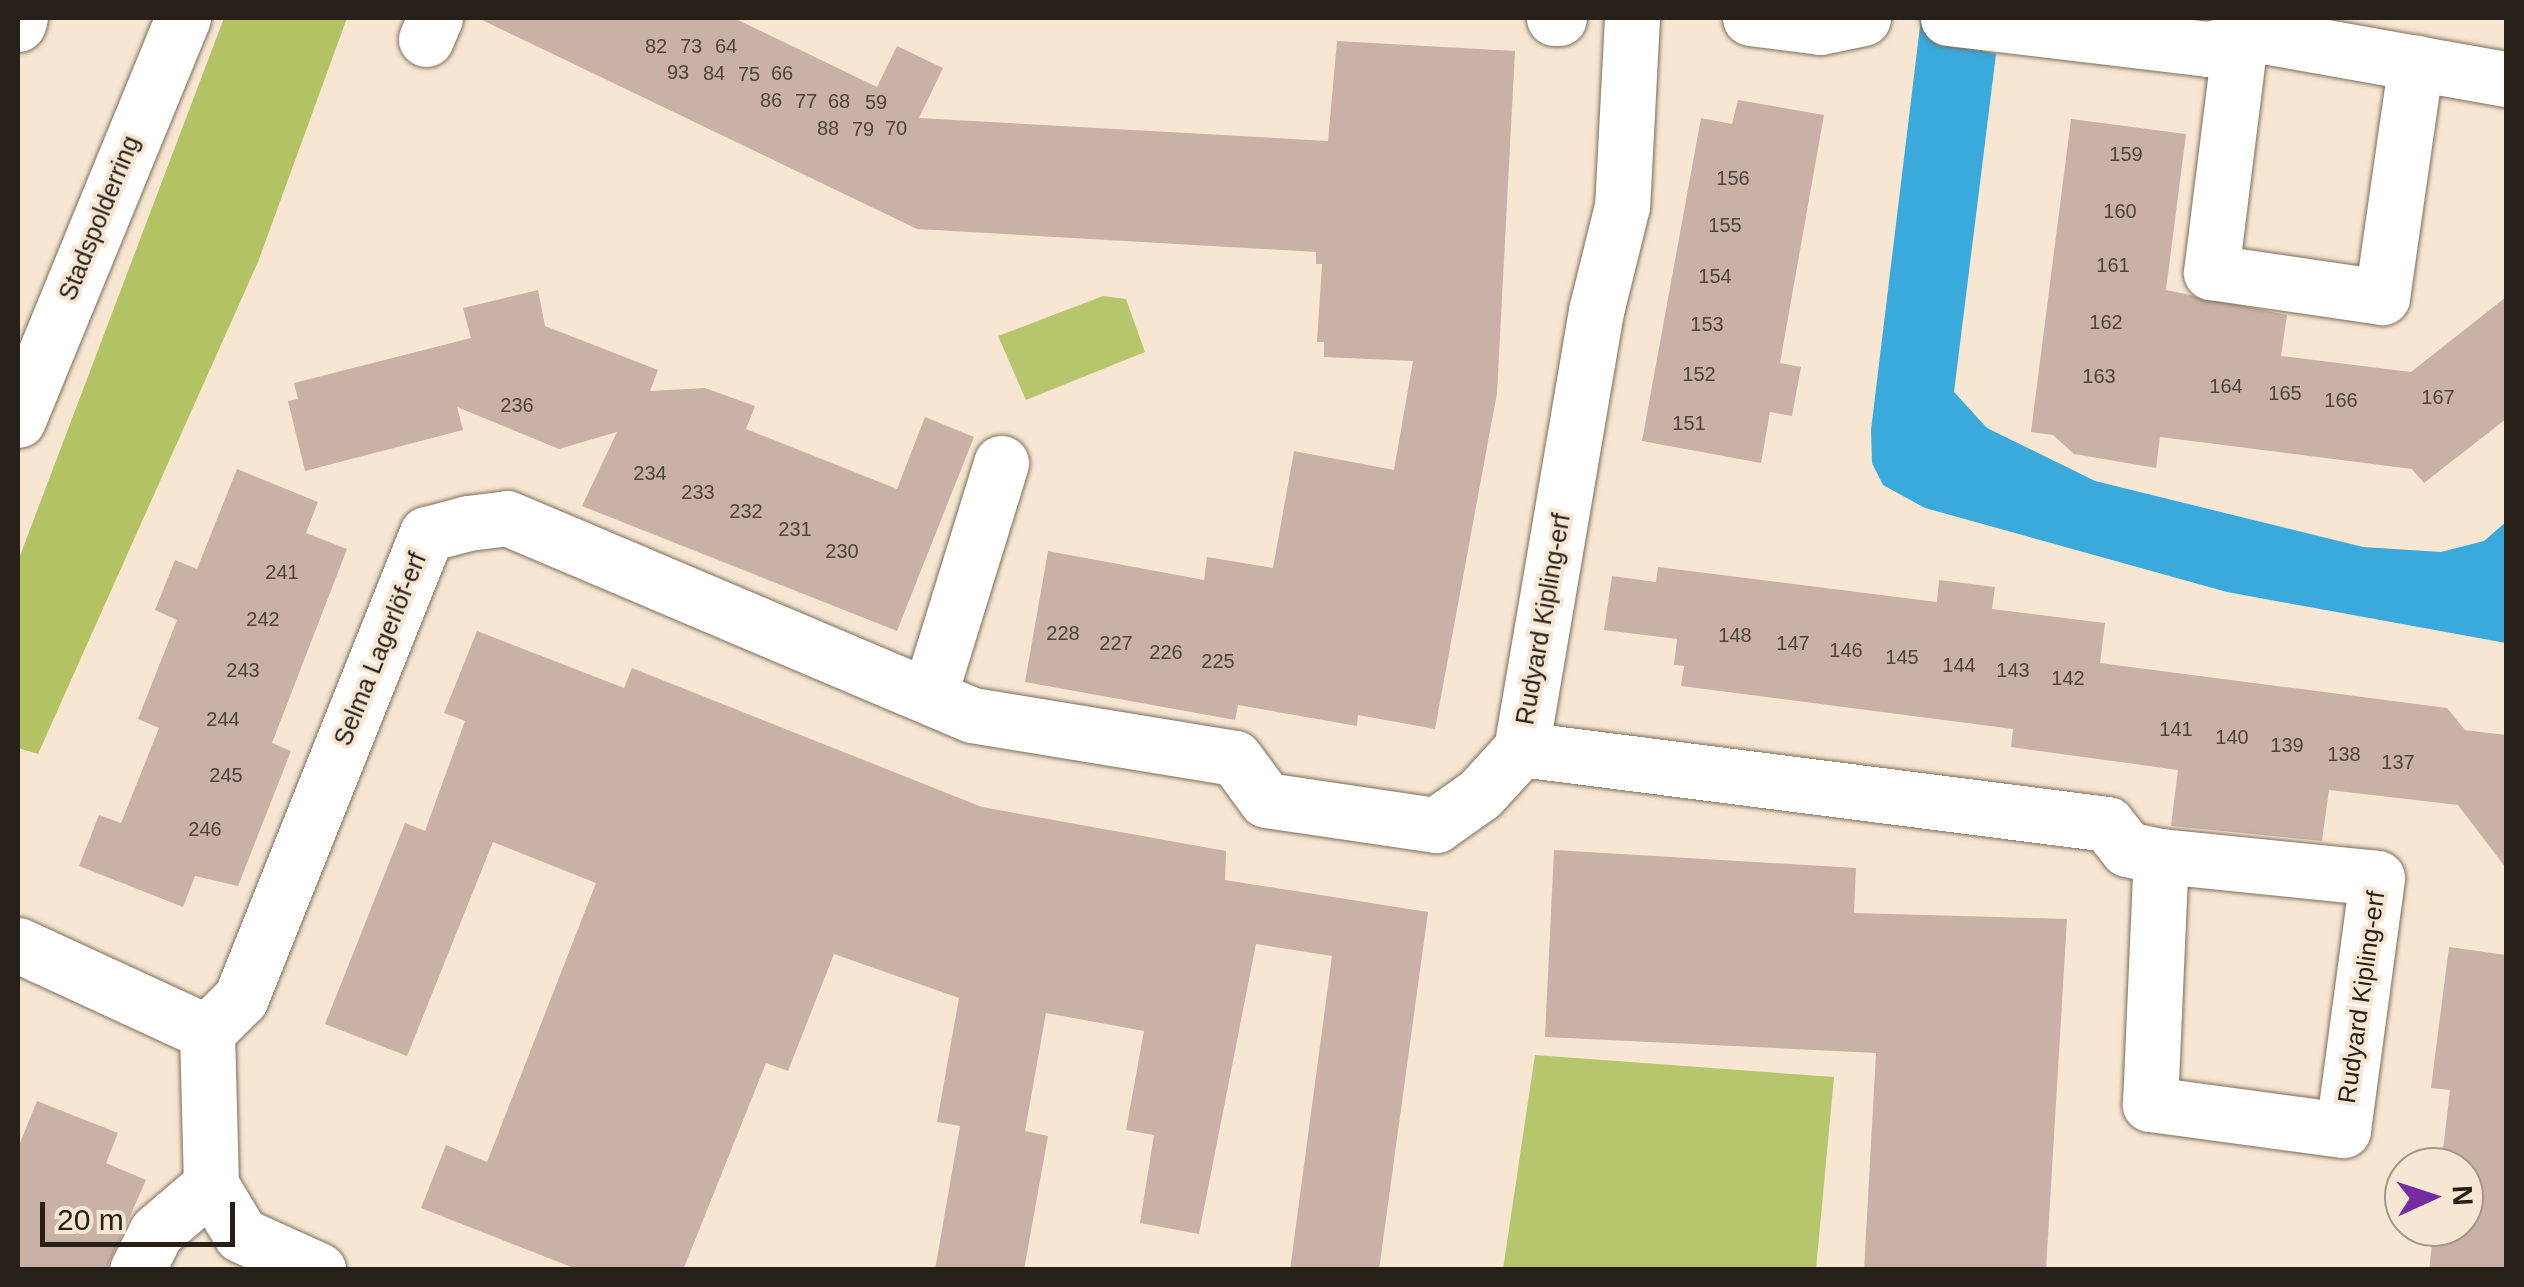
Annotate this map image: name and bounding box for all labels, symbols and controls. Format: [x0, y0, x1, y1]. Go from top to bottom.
house number: 82 [645, 34, 667, 58]
house number: 73 [680, 34, 702, 58]
house number: 64 [715, 34, 737, 58]
house number: 93 [667, 60, 689, 84]
house number: 84 [703, 61, 725, 85]
house number: 66 [771, 61, 793, 85]
house number: 75 [738, 62, 760, 86]
house number: 86 [760, 88, 782, 112]
house number: 77 [795, 89, 817, 113]
house number: 68 [828, 89, 850, 113]
house number: 59 [865, 90, 887, 114]
house number: 88 [817, 116, 839, 140]
house number: 70 [885, 116, 907, 140]
house number: 79 [852, 117, 874, 141]
street label: Stadspolderring [52, 131, 146, 305]
house number: 159 [2109, 142, 2143, 166]
house number: 156 [1716, 166, 1750, 190]
house number: 160 [2103, 199, 2137, 223]
house number: 155 [1708, 213, 1742, 237]
house number: 161 [2096, 253, 2130, 277]
house number: 154 [1698, 264, 1732, 288]
house number: 162 [2089, 310, 2123, 334]
house number: 153 [1690, 312, 1724, 336]
house number: 152 [1682, 362, 1716, 386]
house number: 163 [2082, 364, 2116, 388]
house number: 164 [2209, 374, 2243, 398]
house number: 165 [2268, 381, 2302, 405]
house number: 167 [2421, 385, 2455, 409]
house number: 166 [2324, 388, 2358, 412]
house number: 236 [500, 393, 534, 417]
house number: 151 [1672, 411, 1706, 435]
house number: 234 [633, 461, 667, 485]
house number: 233 [681, 480, 715, 504]
house number: 232 [729, 499, 763, 523]
street label: Rudyard Kipling-erf [1510, 511, 1576, 727]
house number: 231 [778, 517, 812, 541]
house number: 230 [825, 539, 859, 563]
street label: Selma Lagerlöf-erf [328, 548, 432, 750]
house number: 241 [265, 560, 299, 584]
house number: 242 [246, 607, 280, 631]
house number: 228 [1046, 621, 1080, 645]
house number: 148 [1718, 623, 1752, 647]
house number: 227 [1099, 631, 1133, 655]
house number: 147 [1776, 631, 1810, 655]
house number: 146 [1829, 638, 1863, 662]
house number: 226 [1149, 640, 1183, 664]
house number: 145 [1885, 645, 1919, 669]
house number: 225 [1201, 649, 1235, 673]
house number: 144 [1942, 653, 1976, 677]
house number: 243 [226, 658, 260, 682]
house number: 143 [1996, 658, 2030, 682]
house number: 142 [2051, 666, 2085, 690]
house number: 244 [206, 707, 240, 731]
house number: 141 [2159, 717, 2193, 741]
house number: 140 [2215, 725, 2249, 749]
house number: 139 [2270, 733, 2304, 757]
house number: 138 [2327, 742, 2361, 766]
house number: 137 [2381, 750, 2415, 774]
house number: 245 [209, 763, 243, 787]
house number: 246 [188, 817, 222, 841]
street label: Rudyard Kipling-erf [2331, 889, 2391, 1105]
north arrow [2384, 1147, 2484, 1247]
scale bar [45, 1182, 240, 1244]
text: N [2446, 1185, 2478, 1206]
text: 20 m [57, 1203, 124, 1236]

